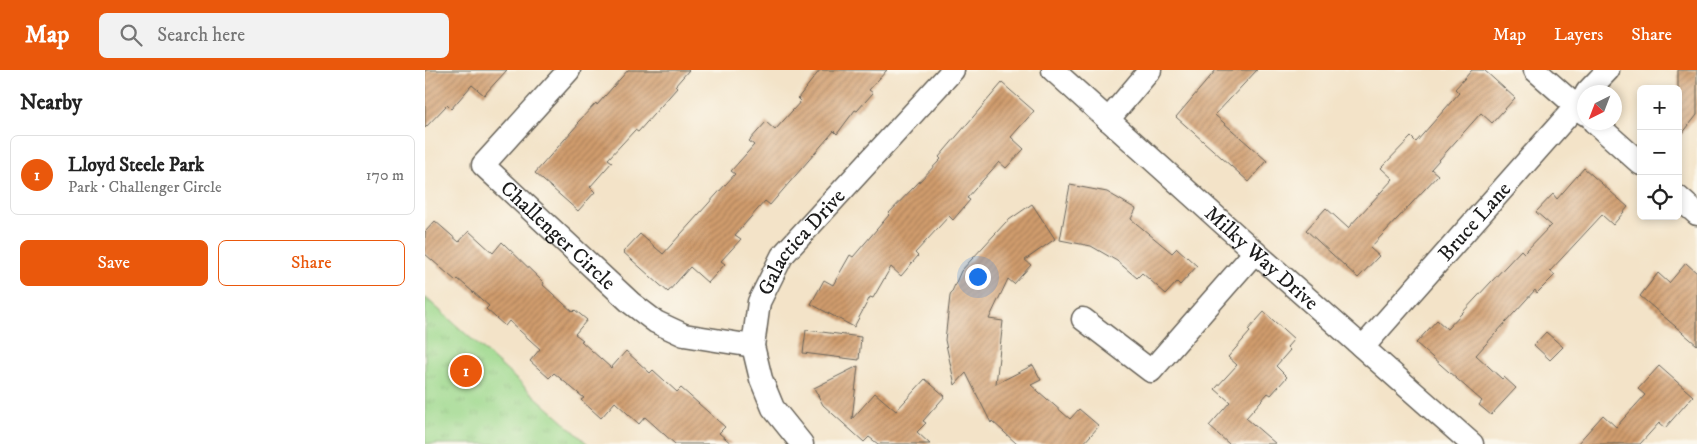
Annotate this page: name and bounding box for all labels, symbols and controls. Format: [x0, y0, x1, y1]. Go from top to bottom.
search box [99, 13, 449, 58]
text: Map [25, 20, 69, 50]
icon: search [117, 21, 145, 49]
text: Search here [157, 24, 245, 47]
text: Map [1493, 24, 1526, 46]
text: Layers [1554, 24, 1603, 46]
text: Share [1631, 24, 1672, 46]
north arrow [1577, 85, 1622, 130]
map controls [1637, 85, 1682, 220]
button: + [1637, 85, 1682, 130]
text: Nearby [20, 90, 82, 116]
button: − [1637, 130, 1682, 175]
text: Lloyd Steele Park [68, 154, 204, 177]
text: 1 [34, 165, 40, 185]
text: 170 m [366, 165, 404, 185]
button: locate [1637, 175, 1682, 220]
street label: Challenger Circle [494, 176, 621, 296]
text: Park · Challenger Circle [68, 177, 222, 197]
street label: Bruce Lane [1433, 177, 1517, 267]
street label: Galactica Drive [752, 183, 852, 300]
street label: Milky Way Drive [1199, 201, 1324, 316]
button: Save [20, 240, 208, 286]
button: Share [218, 240, 405, 286]
your location [965, 264, 991, 290]
pin: 1 [450, 352, 482, 390]

